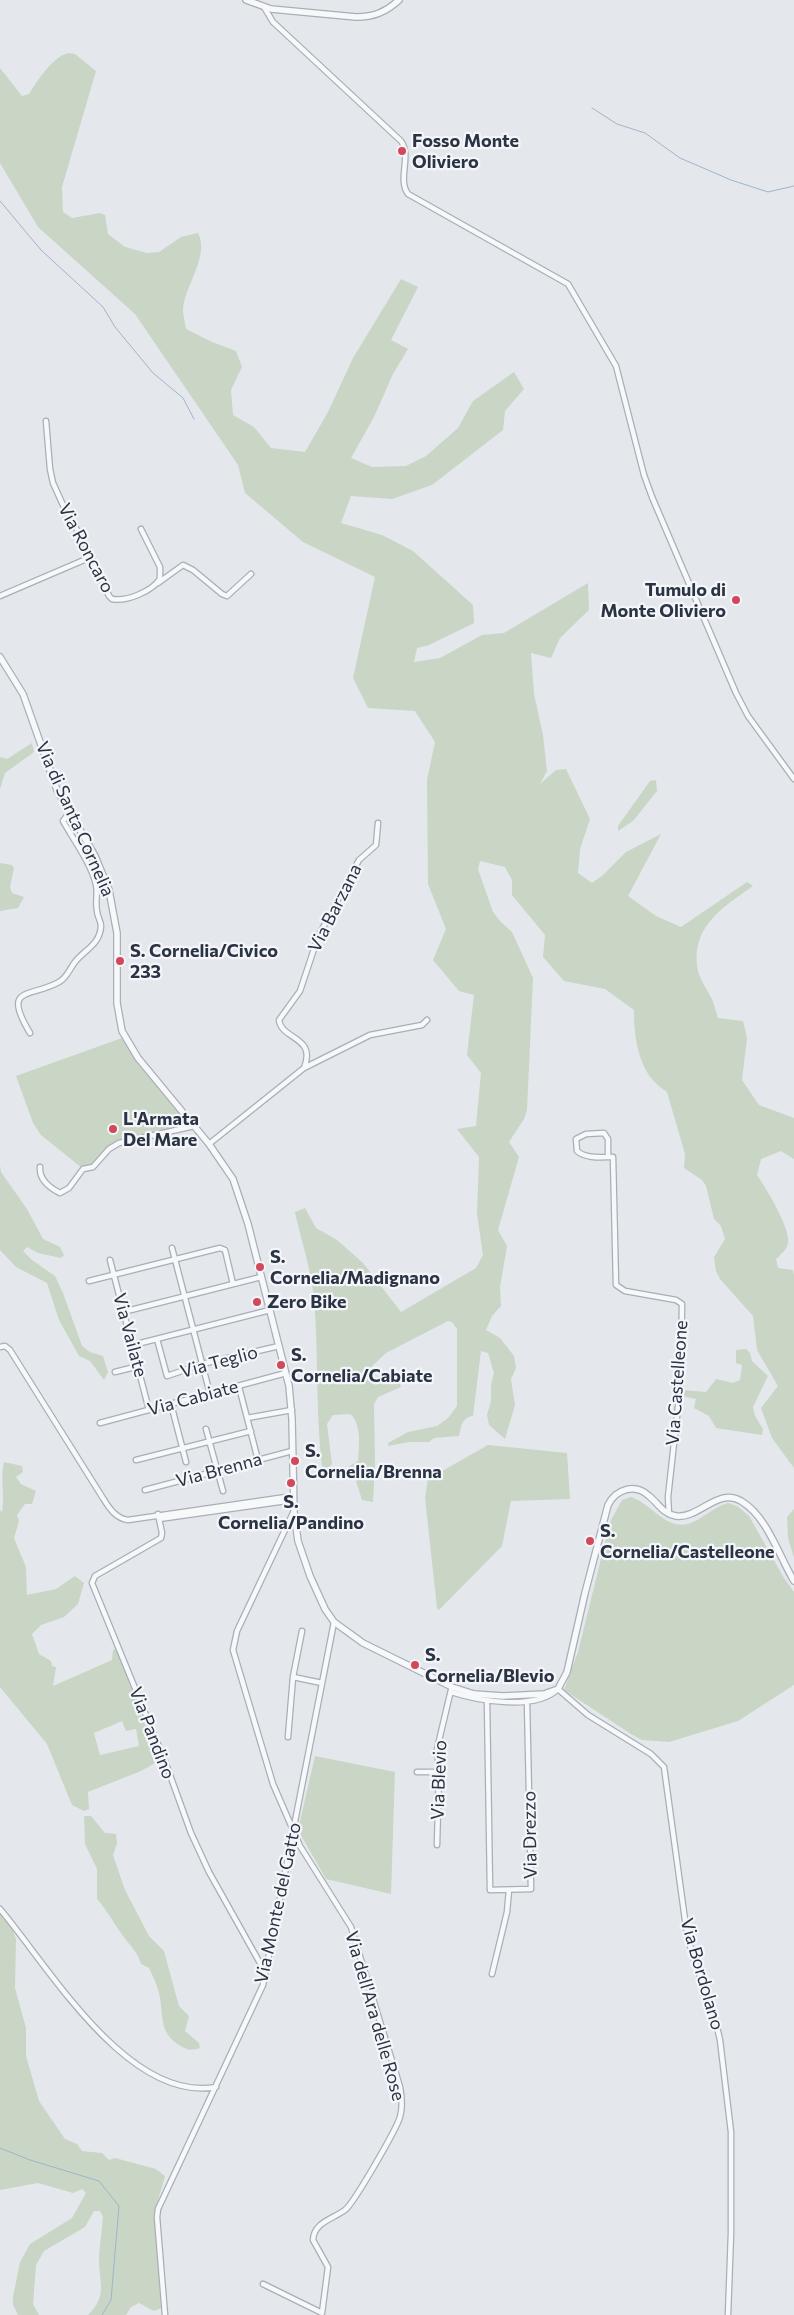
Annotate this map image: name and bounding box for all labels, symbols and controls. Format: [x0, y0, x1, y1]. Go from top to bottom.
place label: Fosso Monte Oliviero [412, 130, 519, 172]
marker: Fosso Monte Oliviero [396, 145, 408, 157]
street label: Via Roncaro [53, 500, 119, 596]
place label: Tumulo di Monte Oliviero [600, 579, 726, 622]
marker: Tumulo di Monte Oliviero [730, 594, 742, 606]
street label: Via di Santa Cornelia [31, 738, 119, 900]
street label: Via Barzana [304, 860, 366, 956]
place label: S. Cornelia/Civico 233 [130, 940, 278, 982]
marker: S. Cornelia/Civico 233 [114, 955, 126, 967]
place label: L'Armata Del Mare [123, 1108, 199, 1150]
marker: L'Armata Del Mare [107, 1123, 119, 1135]
place label: S. Cornelia/Madignano [270, 1246, 440, 1288]
marker: S. Cornelia/Madignano [254, 1261, 266, 1273]
street label: Via Vailate [108, 1291, 152, 1379]
place label: Zero Bike [267, 1291, 346, 1313]
marker: Zero Bike [251, 1296, 263, 1308]
street label: Via Castelleone [662, 1320, 692, 1446]
street label: Via Teglio [178, 1341, 260, 1383]
place label: S. Cornelia/Cabiate [291, 1344, 432, 1386]
marker: S. Cornelia/Cabiate [275, 1359, 287, 1371]
street label: Via Cabiate [145, 1376, 241, 1420]
place label: S. Cornelia/Brenna [305, 1440, 442, 1482]
street label: Via Brenna [174, 1448, 264, 1492]
marker: S. Cornelia/Brenna [289, 1455, 301, 1467]
marker: S. Cornelia/Pandino [285, 1477, 297, 1489]
place label: S. Cornelia/Pandino [218, 1491, 364, 1534]
place label: S. Cornelia/Castelleone [600, 1520, 775, 1562]
marker: S. Cornelia/Castelleone [584, 1535, 596, 1547]
place label: S. Cornelia/Blevio [425, 1644, 554, 1686]
marker: S. Cornelia/Blevio [409, 1659, 421, 1671]
street label: Via Pandino [125, 1684, 179, 1782]
street label: Via Blevio [427, 1740, 451, 1820]
street label: Via Drezzo [518, 1791, 542, 1879]
street label: Via Monte del Gatto [250, 1820, 306, 1986]
street label: Via Bordolano [676, 1916, 728, 2032]
street label: Via dell'Ara delle Rose [340, 1929, 410, 2103]

